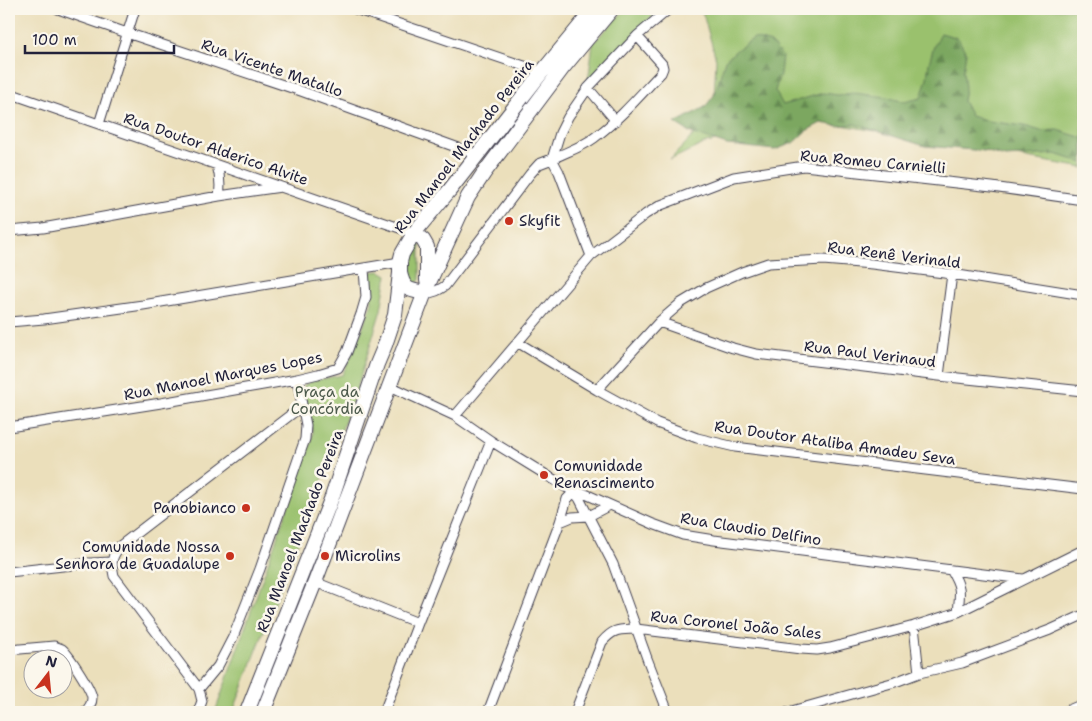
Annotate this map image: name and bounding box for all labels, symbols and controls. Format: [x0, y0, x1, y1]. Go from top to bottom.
scale bar [25, 22, 174, 54]
text: 100 m [32, 30, 77, 50]
street label: Rua Vicente Matallo [199, 34, 345, 102]
street label: Rua Manoel Machado Pereira [390, 54, 539, 237]
street label: Rua Doutor Alderico Alvite [121, 108, 311, 190]
street label: Rua Romeu Carnielli [799, 146, 947, 178]
place label: Skyfit [519, 211, 561, 231]
marker: Skyfit [503, 215, 515, 227]
street label: Rua Renê Verinald [826, 237, 962, 273]
street label: Rua Paul Verinaud [803, 336, 938, 372]
street label: Rua Manoel Marques Lopes [122, 347, 324, 405]
park label: Praça da Concórdia [291, 382, 364, 419]
street label: Rua Doutor Ataliba Amadeu Seva [713, 416, 958, 470]
street label: Rua Manoel Machado Pereira [252, 426, 348, 635]
place label: Comunidade Renascimento [554, 456, 655, 493]
marker: Comunidade Renascimento [538, 469, 550, 481]
place label: Panobianco [153, 498, 236, 518]
marker: Panobianco [240, 502, 252, 514]
street label: Rua Claudio Delfino [679, 508, 823, 550]
place label: Comunidade Nossa Senhora de Guadalupe [55, 537, 221, 574]
place label: Microlins [335, 546, 401, 566]
marker: Comunidade Nossa Senhora de Guadalupe [224, 550, 236, 562]
marker: Microlins [319, 550, 331, 562]
street label: Rua Coronel João Sales [649, 606, 823, 644]
north arrow [22, 648, 72, 698]
text: N [44, 651, 59, 672]

